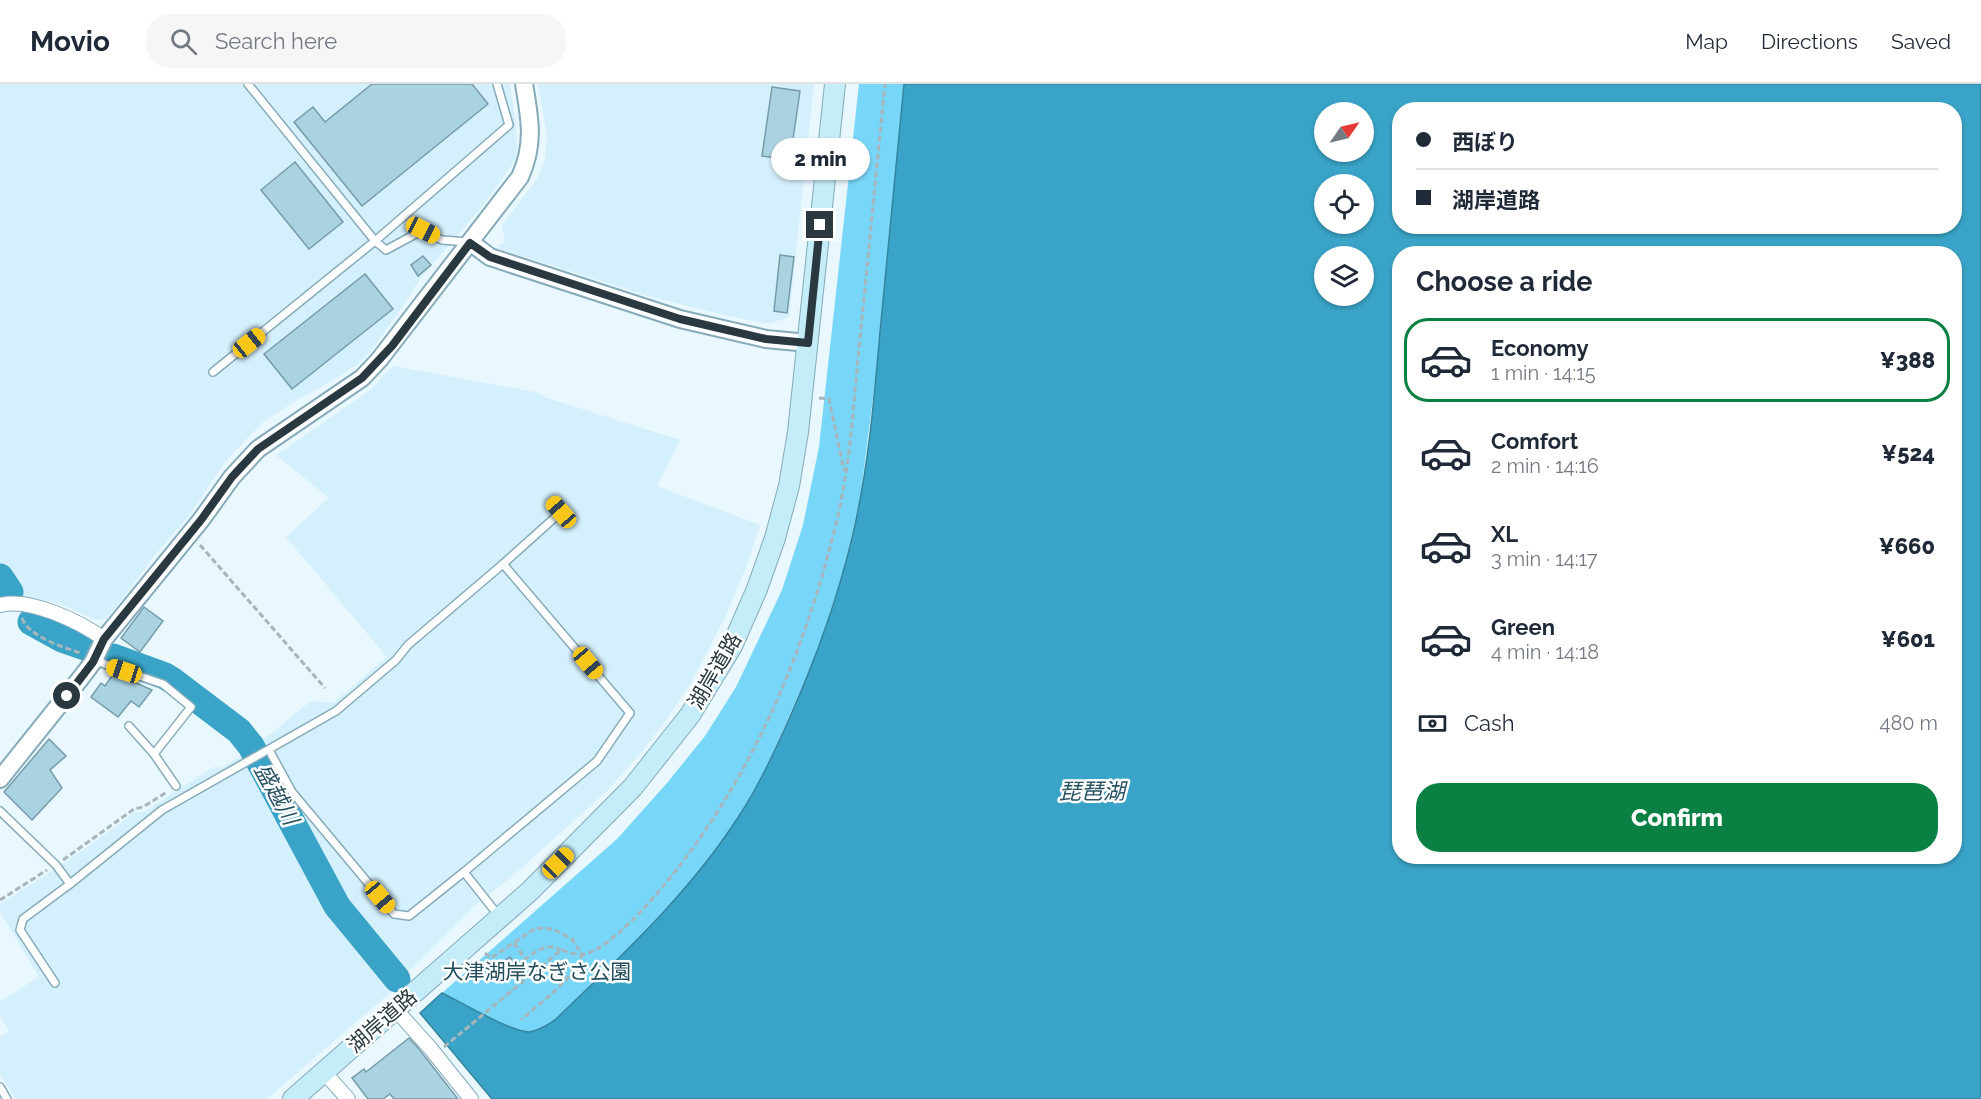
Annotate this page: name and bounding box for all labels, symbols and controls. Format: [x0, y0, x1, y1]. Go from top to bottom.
search box [146, 14, 566, 68]
text: Movio [30, 25, 110, 58]
icon: search [167, 25, 200, 58]
text: Search here [215, 28, 337, 54]
text: Map [1685, 29, 1728, 54]
text: Directions [1761, 29, 1858, 54]
text: Saved [1891, 29, 1951, 54]
north arrow [1314, 102, 1374, 162]
map controls [1314, 102, 1374, 306]
text: 西ぼり [1452, 129, 1518, 155]
callout: 2 min [770, 138, 870, 180]
text: 2 min [794, 147, 847, 171]
button: locate [1314, 174, 1374, 234]
text: 湖岸道路 [1452, 187, 1540, 213]
route end [806, 211, 833, 238]
car [403, 214, 443, 246]
button: layers [1314, 246, 1374, 306]
text: Choose a ride [1416, 266, 1592, 297]
car [229, 325, 269, 361]
icon: car [1419, 333, 1473, 387]
text: Economy [1491, 335, 1589, 361]
text: ¥388 [1880, 347, 1935, 373]
text: 1 min · 14:15 [1491, 361, 1596, 385]
icon: car [1419, 426, 1473, 480]
text: Comfort [1491, 428, 1578, 454]
text: ¥524 [1881, 440, 1935, 466]
text: 2 min · 14:16 [1491, 454, 1599, 478]
car [542, 493, 580, 531]
icon: car [1419, 519, 1473, 573]
text: XL [1491, 521, 1518, 547]
text: ¥660 [1879, 533, 1935, 559]
text: 3 min · 14:17 [1491, 547, 1598, 571]
icon: car [1419, 612, 1473, 666]
text: Green [1491, 614, 1555, 640]
text: ¥601 [1881, 626, 1935, 652]
street label: 湖岸道路 [683, 628, 746, 713]
text: 4 min · 14:18 [1491, 640, 1599, 664]
car [570, 643, 606, 683]
car [104, 657, 144, 685]
route start [53, 682, 80, 709]
icon: cash [1416, 707, 1449, 740]
text: Cash [1464, 710, 1515, 736]
text: 480 m [1880, 711, 1938, 735]
water label: 盛越川 [250, 759, 305, 831]
water label: 琵琶湖 [1059, 778, 1128, 804]
button: Confirm [1416, 783, 1938, 852]
car [539, 844, 577, 882]
car [362, 877, 398, 917]
park label: 大津湖岸なぎさ公園 [443, 959, 632, 984]
street label: 湖岸道路 [342, 984, 422, 1058]

